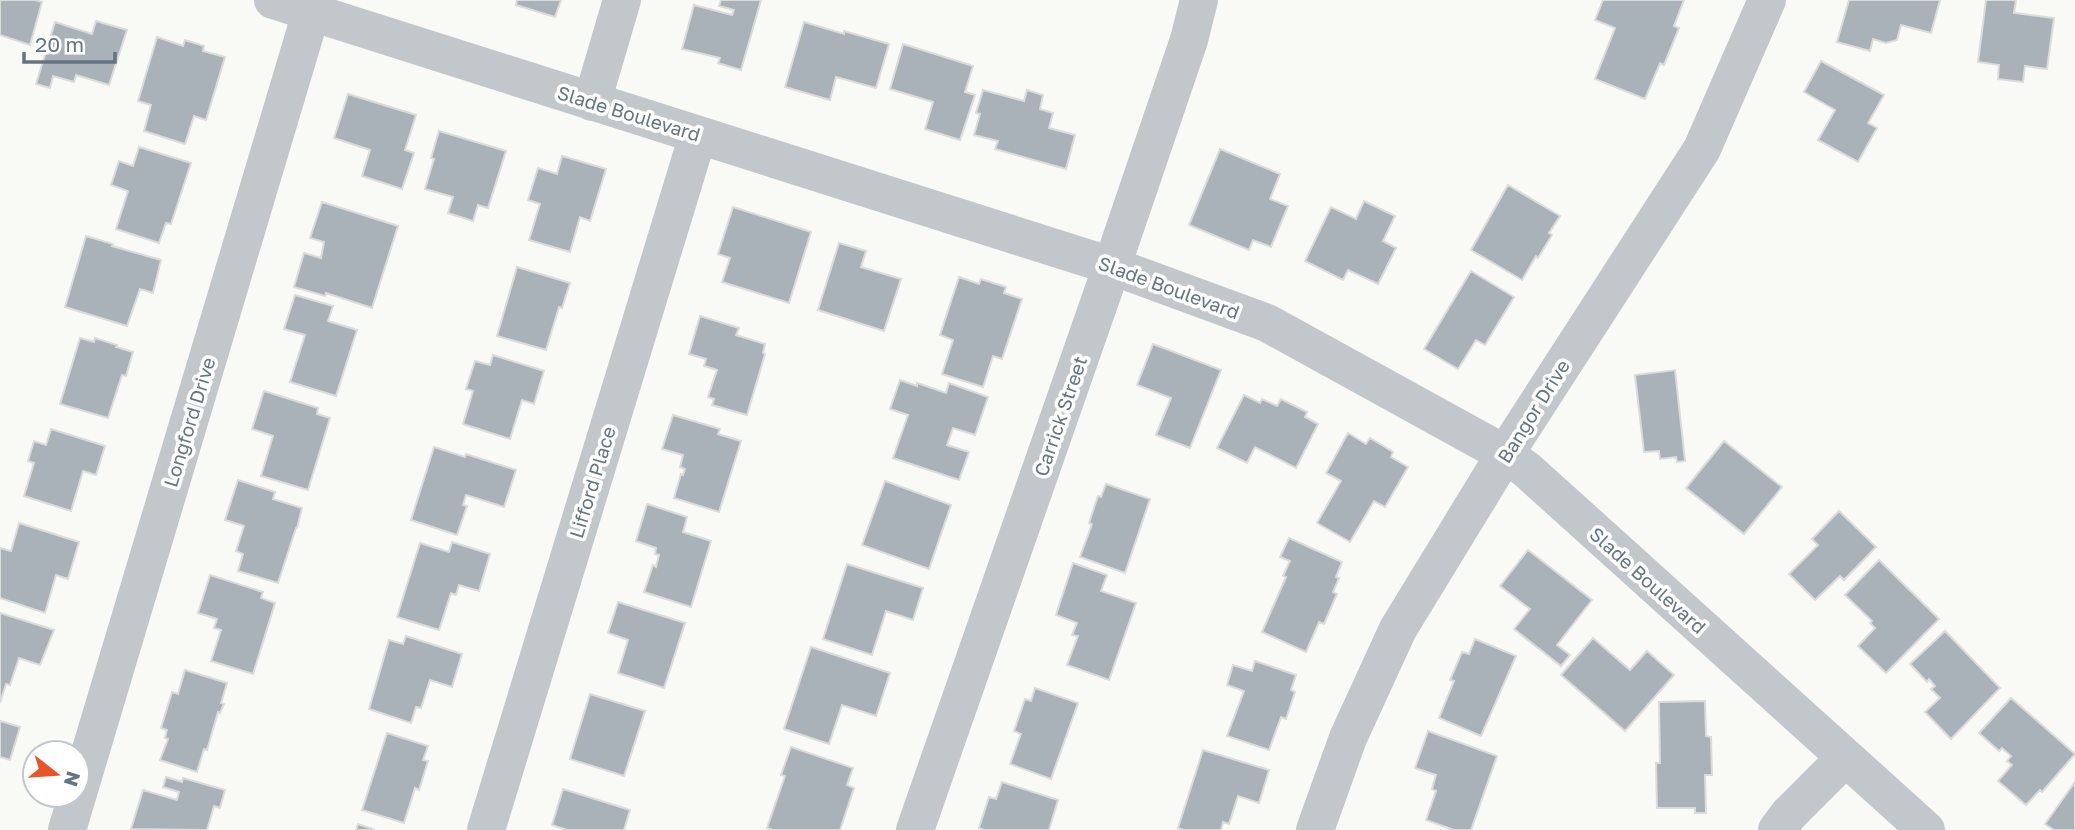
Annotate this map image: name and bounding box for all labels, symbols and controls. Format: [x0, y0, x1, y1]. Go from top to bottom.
scale bar [24, 21, 116, 65]
text: 20 m [35, 31, 84, 57]
street label: Slade Boulevard [555, 80, 703, 146]
street label: Slade Boulevard [1095, 251, 1243, 323]
street label: Carrick Street [1029, 353, 1091, 479]
street label: Longford Drive [158, 354, 220, 490]
street label: Bangor Drive [1492, 355, 1574, 467]
street label: Lifford Place [564, 423, 620, 541]
street label: Slade Boulevard [1585, 522, 1711, 638]
north arrow [21, 739, 91, 809]
text: N [60, 769, 86, 789]

